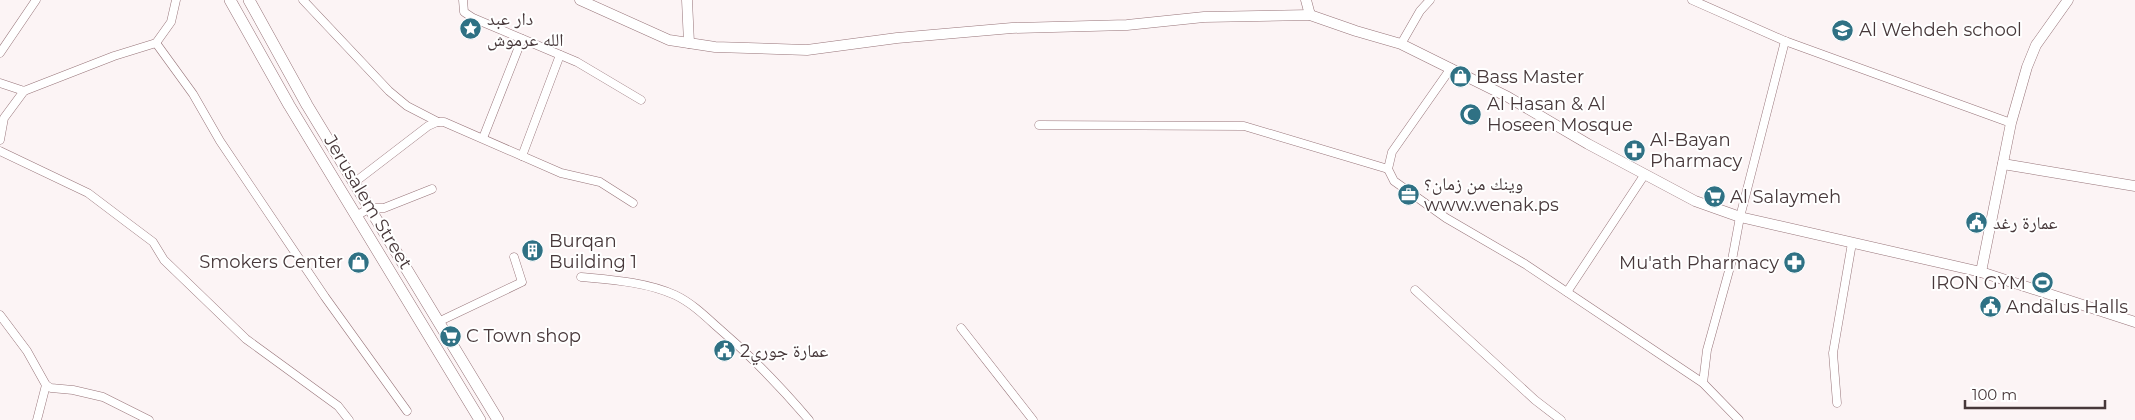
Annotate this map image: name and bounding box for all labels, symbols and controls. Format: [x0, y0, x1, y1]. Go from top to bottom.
place label: دار عبد الله عرموش [487, 8, 564, 51]
place icon: دار عبد الله عرموش [459, 17, 483, 41]
school or university icon: Al Wehdeh school [1831, 18, 1855, 42]
place label: Al Wehdeh school [1859, 19, 2022, 41]
shop icon: Bass Master [1448, 65, 1472, 89]
place label: Bass Master [1476, 66, 1584, 88]
place label: Al Hasan & Al Hoseen Mosque [1487, 93, 1633, 136]
mosque icon: Al Hasan & Al Hoseen Mosque [1459, 102, 1483, 126]
place label: Al-Bayan Pharmacy [1650, 129, 1743, 172]
street label: Jerusalem Street [319, 130, 417, 273]
pharmacy icon: Al-Bayan Pharmacy [1622, 138, 1646, 162]
place label: وينك من زمان؟ www.wenak.ps [1424, 173, 1559, 216]
office icon: وينك من زمان؟ www.wenak.ps [1396, 182, 1420, 206]
supermarket icon: Al Salaymeh [1702, 185, 1726, 209]
place label: Al Salaymeh [1730, 186, 1841, 208]
public building icon: عمارة رغد [1965, 211, 1989, 235]
place label: عمارة رغد [1993, 212, 2058, 234]
place label: Burqan Building 1 [549, 230, 637, 273]
building icon: Burqan Building 1 [521, 239, 545, 263]
shop icon: Smokers Center [347, 250, 371, 274]
place label: Smokers Center [199, 251, 343, 273]
pharmacy icon: Mu'ath Pharmacy [1783, 251, 1807, 275]
place label: Mu'ath Pharmacy [1619, 252, 1779, 274]
sports icon: IRON GYM [2030, 271, 2054, 295]
place label: IRON GYM [1931, 272, 2026, 294]
public building icon: Andalus Halls [1978, 295, 2002, 319]
place label: Andalus Halls [2006, 296, 2128, 318]
supermarket icon: C Town shop [438, 324, 462, 348]
place label: C Town shop [466, 325, 581, 347]
public building icon: عمارة جوري2 [712, 339, 736, 363]
place label: عمارة جوري2 [740, 340, 828, 366]
scale bar [1965, 378, 2105, 410]
text: 100 m [1972, 385, 2017, 404]

